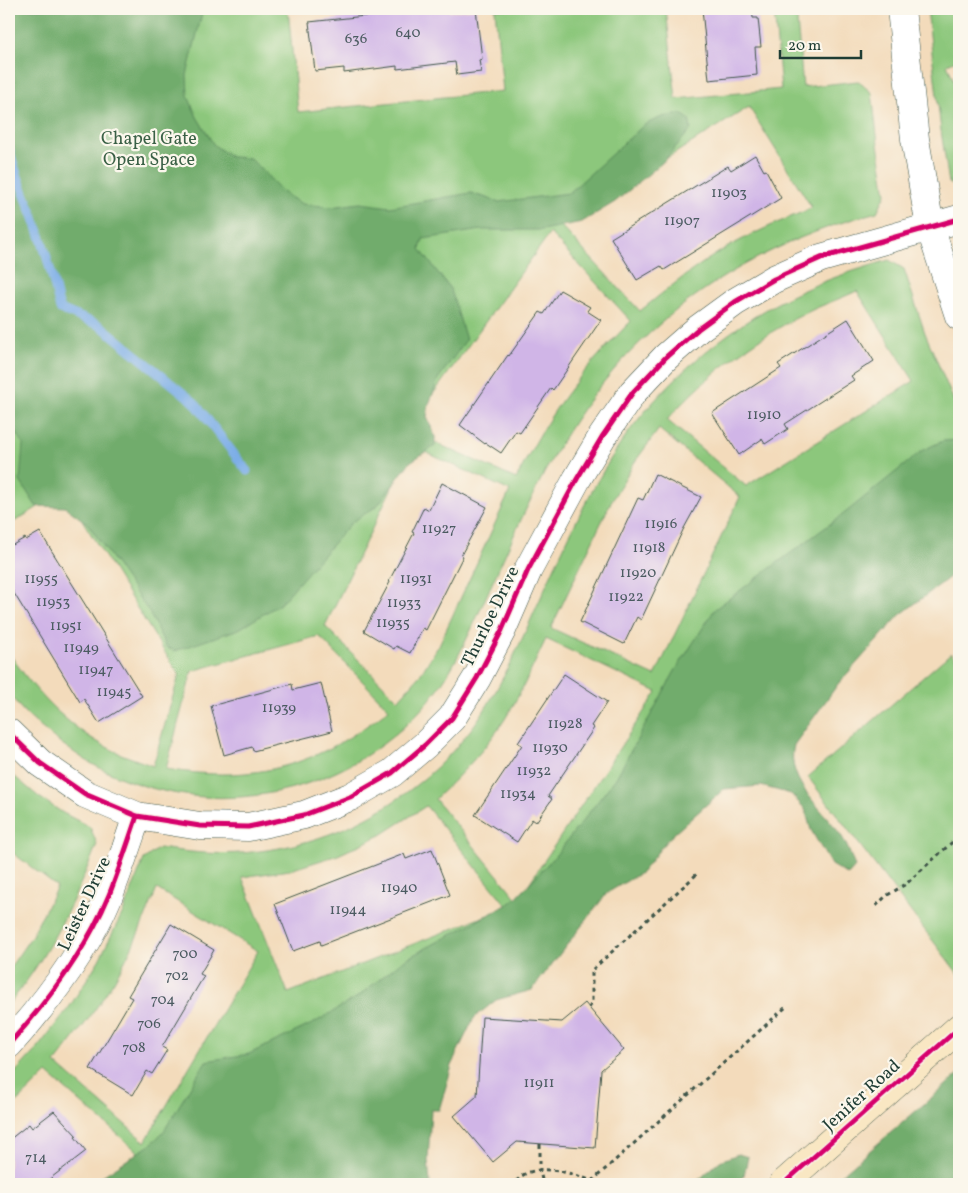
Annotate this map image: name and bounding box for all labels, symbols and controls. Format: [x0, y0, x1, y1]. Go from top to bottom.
house number: 640 [396, 23, 420, 44]
scale bar [780, 28, 862, 60]
house number: 636 [345, 29, 367, 50]
text: 20 m [788, 36, 821, 57]
park label: Chapel Gate Open Space [101, 127, 197, 173]
house number: 11903 [711, 183, 747, 204]
house number: 11907 [664, 211, 700, 232]
house number: 11910 [747, 405, 781, 426]
house number: 11916 [645, 514, 677, 535]
house number: 11927 [422, 519, 456, 540]
house number: 11918 [633, 538, 665, 559]
street label: Thurloe Drive [456, 562, 526, 672]
house number: 11920 [620, 563, 656, 584]
house number: 11955 [24, 569, 58, 590]
house number: 11931 [400, 569, 432, 590]
house number: 11922 [608, 587, 644, 608]
house number: 11953 [36, 592, 70, 613]
house number: 11933 [387, 593, 421, 614]
house number: 11935 [376, 613, 410, 634]
house number: 11951 [50, 616, 82, 637]
house number: 11949 [63, 638, 99, 659]
house number: 11947 [78, 660, 114, 681]
house number: 11945 [97, 682, 131, 703]
house number: 11939 [262, 698, 296, 719]
house number: 11928 [547, 714, 583, 735]
house number: 11930 [532, 738, 568, 759]
house number: 11932 [517, 761, 551, 782]
house number: 11934 [500, 784, 536, 805]
street label: Leister Drive [52, 853, 118, 955]
house number: 11940 [381, 878, 417, 899]
house number: 11944 [330, 900, 367, 921]
house number: 700 [172, 944, 198, 965]
house number: 702 [165, 966, 189, 987]
house number: 704 [151, 990, 175, 1011]
house number: 706 [137, 1014, 161, 1035]
house number: 708 [122, 1038, 146, 1059]
street label: Jenifer Road [818, 1054, 906, 1138]
house number: 11911 [523, 1073, 555, 1094]
house number: 714 [25, 1148, 47, 1169]

